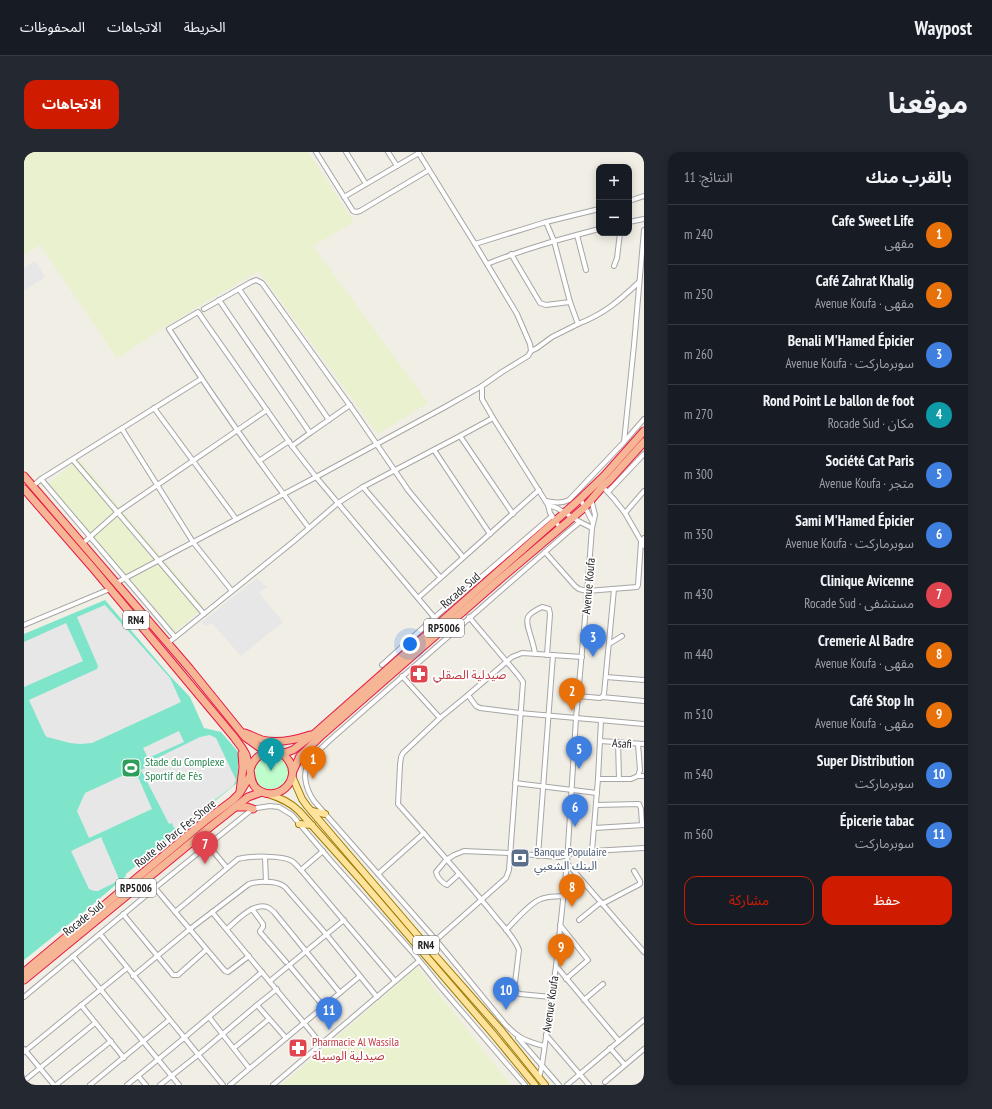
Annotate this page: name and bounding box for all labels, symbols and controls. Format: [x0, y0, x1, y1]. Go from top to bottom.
text: Waypost [915, 16, 972, 40]
text: المحفوظات [20, 18, 85, 36]
text: الاتجاهات [107, 18, 162, 36]
text: الخريطة [184, 18, 226, 36]
button: الاتجاهات [24, 80, 119, 129]
text: موقعنا [888, 84, 968, 121]
map controls [596, 164, 632, 236]
button: + [596, 164, 632, 200]
text: بالقرب منك [866, 166, 952, 188]
text: النتائج: 11 [684, 169, 733, 186]
button: − [596, 200, 632, 236]
text: Cafe Sweet Life [832, 211, 914, 230]
text: 240 m [684, 226, 713, 243]
text: 1 [936, 226, 942, 243]
text: مقهى [885, 235, 914, 252]
text: Café Zahrat Khalig [816, 271, 914, 290]
text: 250 m [684, 286, 713, 303]
text: 2 [936, 286, 942, 303]
text: مقهى · Avenue Koufa [815, 295, 914, 312]
text: Benali M'Hamed Épicier [788, 331, 914, 350]
text: 260 m [684, 346, 713, 363]
text: 3 [936, 346, 942, 363]
text: سوبرماركت · Avenue Koufa [785, 355, 914, 372]
text: Rond Point Le ballon de foot [763, 391, 914, 410]
text: 270 m [684, 406, 713, 423]
text: 4 [936, 406, 942, 423]
text: مكان · Rocade Sud [828, 415, 914, 432]
text: Société Cat Paris [826, 451, 914, 470]
text: 300 m [684, 466, 713, 483]
text: 5 [936, 466, 942, 483]
text: متجر · Avenue Koufa [819, 475, 914, 492]
text: Sami M'Hamed Épicier [795, 511, 914, 530]
text: 350 m [684, 526, 713, 543]
text: 6 [936, 526, 942, 543]
text: سوبرماركت · Avenue Koufa [785, 535, 914, 552]
street label: Avenue Koufa [578, 557, 598, 615]
street label: Rocade Sud [437, 569, 483, 611]
text: Clinique Avicenne [820, 571, 914, 590]
text: 430 m [684, 586, 713, 603]
text: 7 [936, 586, 942, 603]
text: مستشفى · Rocade Sud [804, 595, 914, 612]
road number: RN4 [123, 611, 149, 629]
road number: RP5006 [424, 619, 464, 637]
pin: 3 [580, 624, 606, 657]
text: Cremerie Al Badre [818, 631, 914, 650]
your location [400, 634, 420, 654]
text: 440 m [684, 646, 713, 663]
text: 8 [936, 646, 942, 663]
text: مقهى · Avenue Koufa [815, 655, 914, 672]
pharmacy icon: صيدلية الصقلي [408, 663, 430, 685]
place label: صيدلية الصقلي [433, 667, 507, 684]
pin: 2 [559, 678, 585, 711]
text: Café Stop In [850, 691, 914, 710]
text: 510 m [684, 706, 713, 723]
text: 9 [936, 706, 942, 723]
text: مقهى · Avenue Koufa [815, 715, 914, 732]
street label: Asafi [612, 735, 632, 751]
pin: 5 [566, 736, 592, 769]
pin: 4 [258, 738, 284, 771]
pin: 1 [300, 746, 326, 779]
text: Super Distribution [817, 751, 914, 770]
place label: Stade du Complexe Sportif de Fès [145, 754, 225, 783]
sports icon: Stade du Complexe Sportif de Fès [120, 757, 142, 779]
text: 540 m [684, 766, 713, 783]
text: 10 [933, 766, 945, 783]
text: سوبرماركت [855, 775, 914, 792]
pin: 6 [562, 794, 588, 827]
street label: Route du Parc Fes-Shore [131, 796, 219, 870]
text: Épicerie tabac [840, 811, 914, 830]
text: 560 m [684, 826, 713, 843]
text: 11 [933, 826, 945, 843]
pin: 7 [192, 831, 218, 864]
text: سوبرماركت [855, 835, 914, 852]
place label: Banque Populaire البنك الشعبي [534, 844, 607, 875]
bank icon: Banque Populaire البنك الشعبي [509, 847, 531, 869]
pin: 8 [559, 874, 585, 907]
button: مشاركة [684, 876, 814, 925]
button: حفظ [822, 876, 952, 925]
road number: RP5006 [116, 879, 156, 897]
street label: Rocade Sud [60, 897, 106, 939]
pin: 9 [548, 934, 574, 967]
road number: RN4 [413, 936, 439, 954]
street label: Avenue Koufa [539, 975, 561, 1033]
pin: 10 [493, 977, 519, 1010]
pin: 11 [316, 997, 342, 1030]
place label: Pharmacie Al Wassila صيدلية الوسيلة [312, 1034, 399, 1063]
pharmacy icon: Pharmacie Al Wassila صيدلية الوسيلة [287, 1037, 309, 1059]

